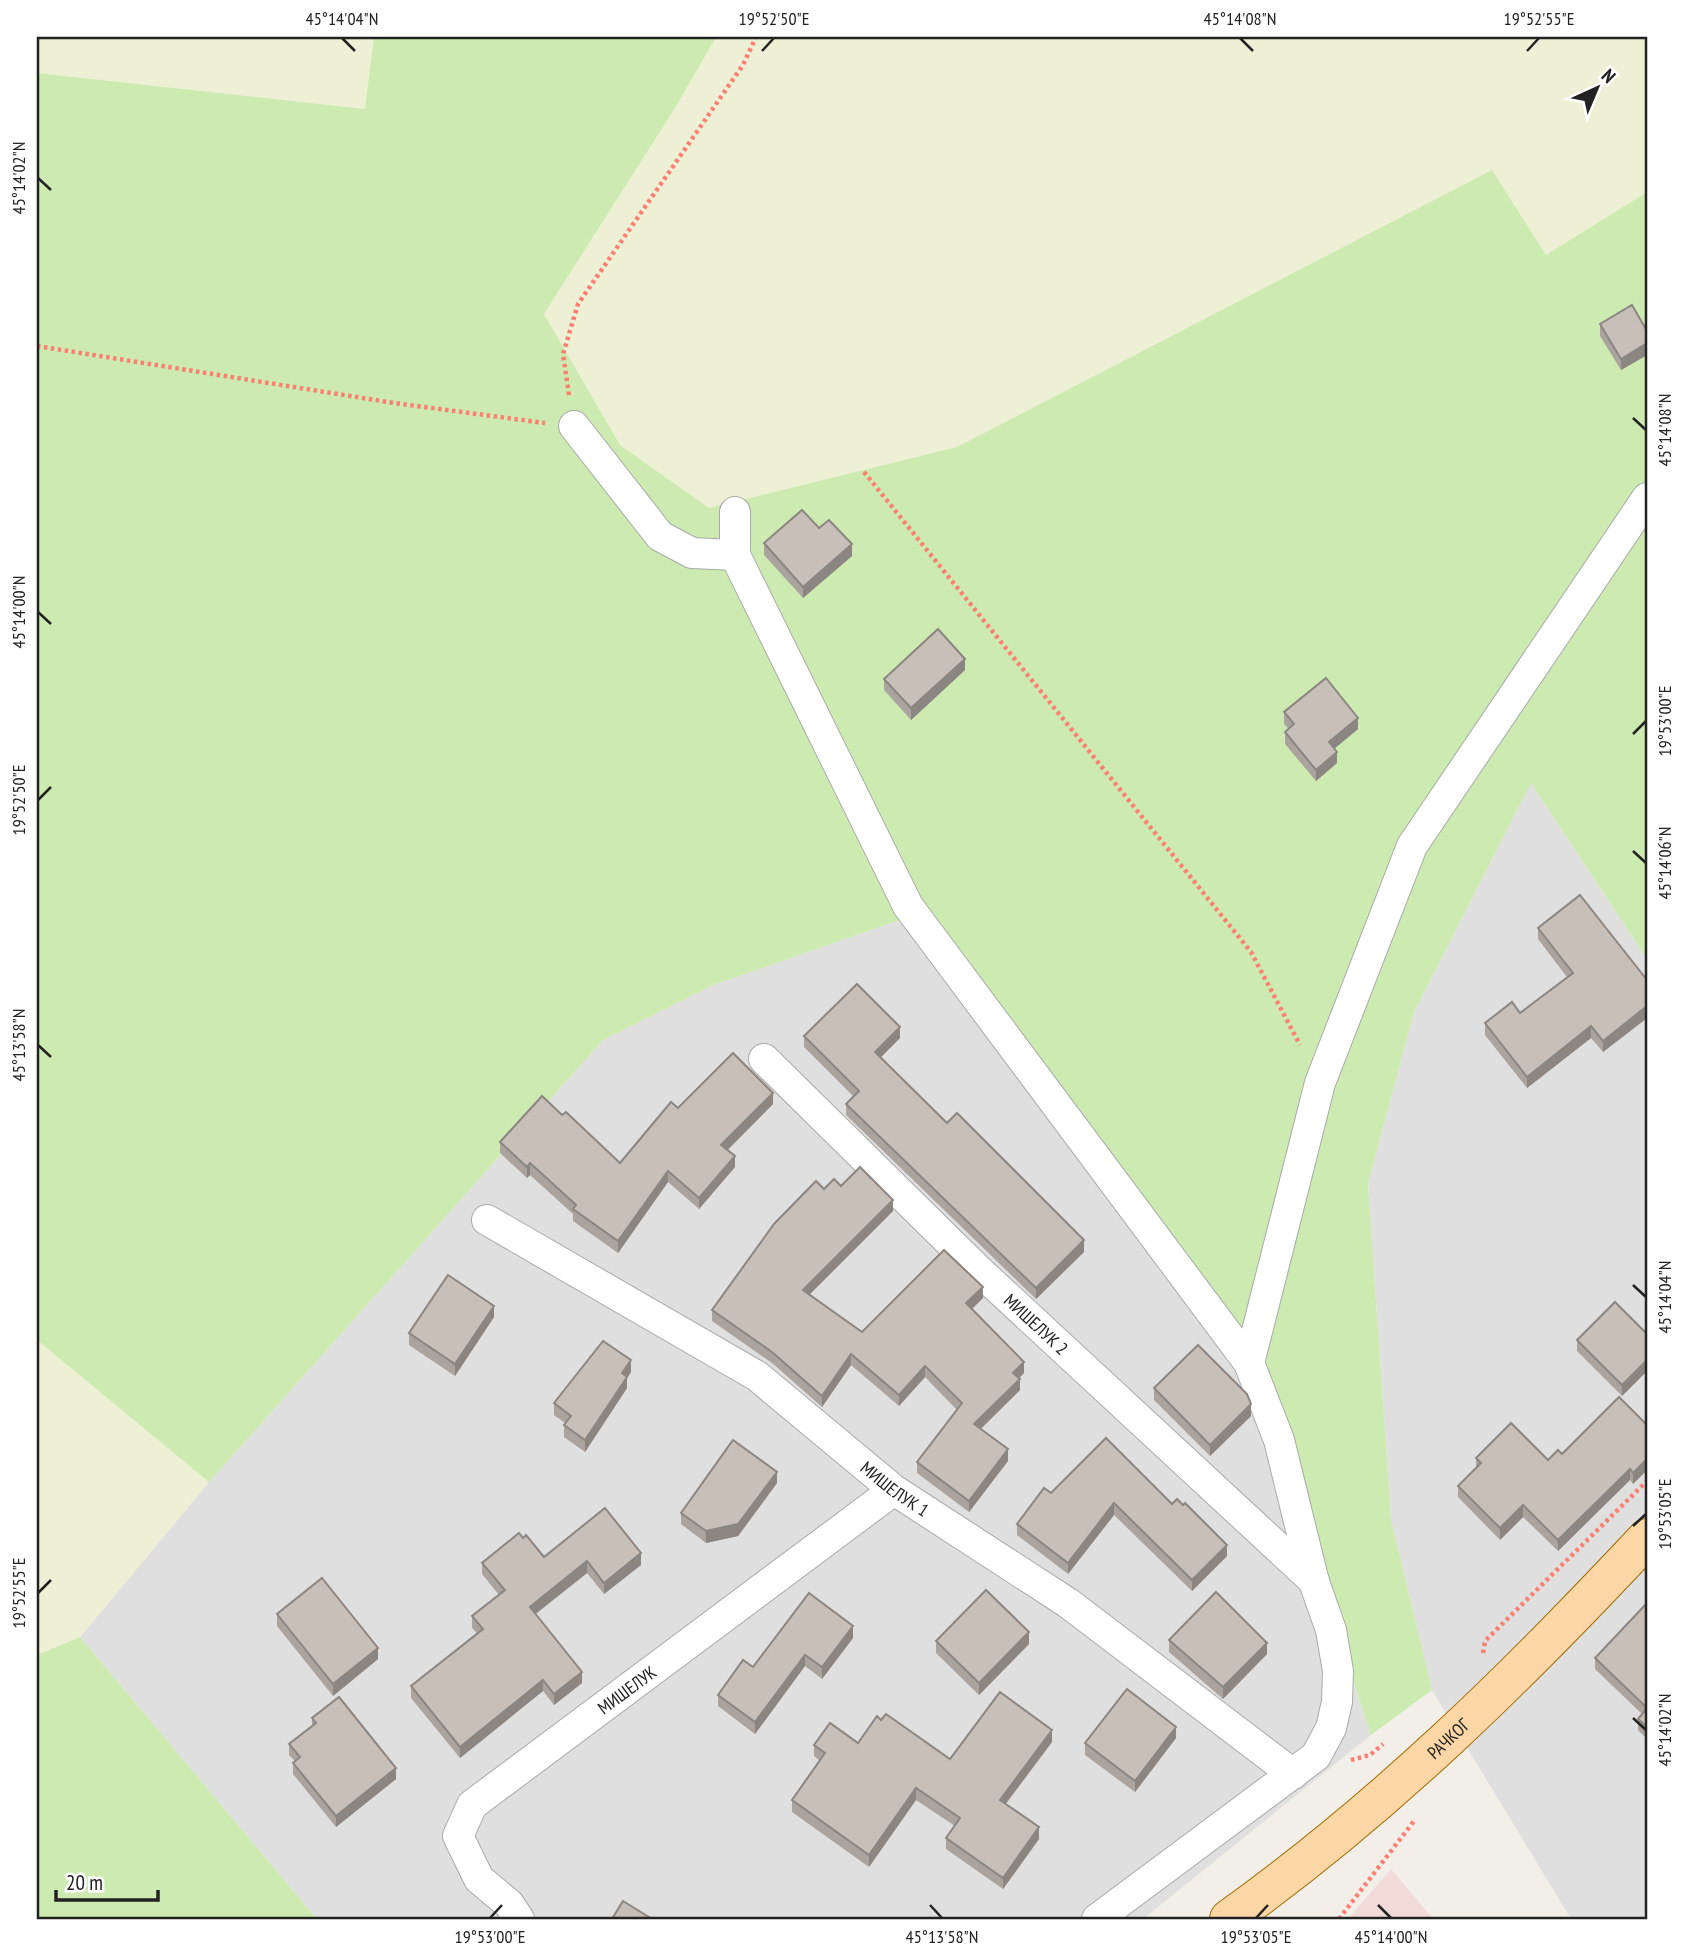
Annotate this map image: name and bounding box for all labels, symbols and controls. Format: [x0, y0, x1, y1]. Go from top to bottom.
text: 45°14'04"N [306, 7, 378, 30]
text: 19°52'50"E [739, 7, 809, 30]
text: 45°14'08"N [1204, 7, 1276, 30]
text: 19°52'55"E [1504, 7, 1574, 30]
north arrow [1562, 52, 1632, 122]
text: N [1597, 64, 1621, 88]
text: 45°14'02"N [7, 142, 30, 214]
text: 45°14'08"N [1653, 394, 1676, 466]
text: 45°14'00"N [7, 576, 30, 648]
text: 19°53'00"E [1653, 686, 1676, 756]
text: 19°52'50"E [7, 765, 30, 835]
text: 45°14'06"N [1653, 827, 1676, 899]
text: 45°13'58"N [7, 1009, 30, 1081]
text: 45°14'04"N [1653, 1261, 1676, 1333]
street label: МИШЕЛУК 2 [999, 1288, 1073, 1359]
street label: МИШЕЛУК 1 [856, 1456, 934, 1521]
text: 19°53'05"E [1653, 1479, 1676, 1549]
text: 19°52'55"E [7, 1558, 30, 1628]
street label: МИШЕЛУК [593, 1660, 661, 1719]
text: 45°14'02"N [1653, 1694, 1676, 1766]
street label: РАЧКОГ [1422, 1713, 1474, 1764]
scale bar [56, 1858, 158, 1902]
text: 20 m [66, 1869, 103, 1896]
text: 19°53'00"E [455, 1925, 525, 1948]
text: 45°13'58"N [906, 1925, 978, 1948]
text: 19°53'05"E [1221, 1925, 1291, 1948]
text: 45°14'00"N [1355, 1925, 1427, 1948]

